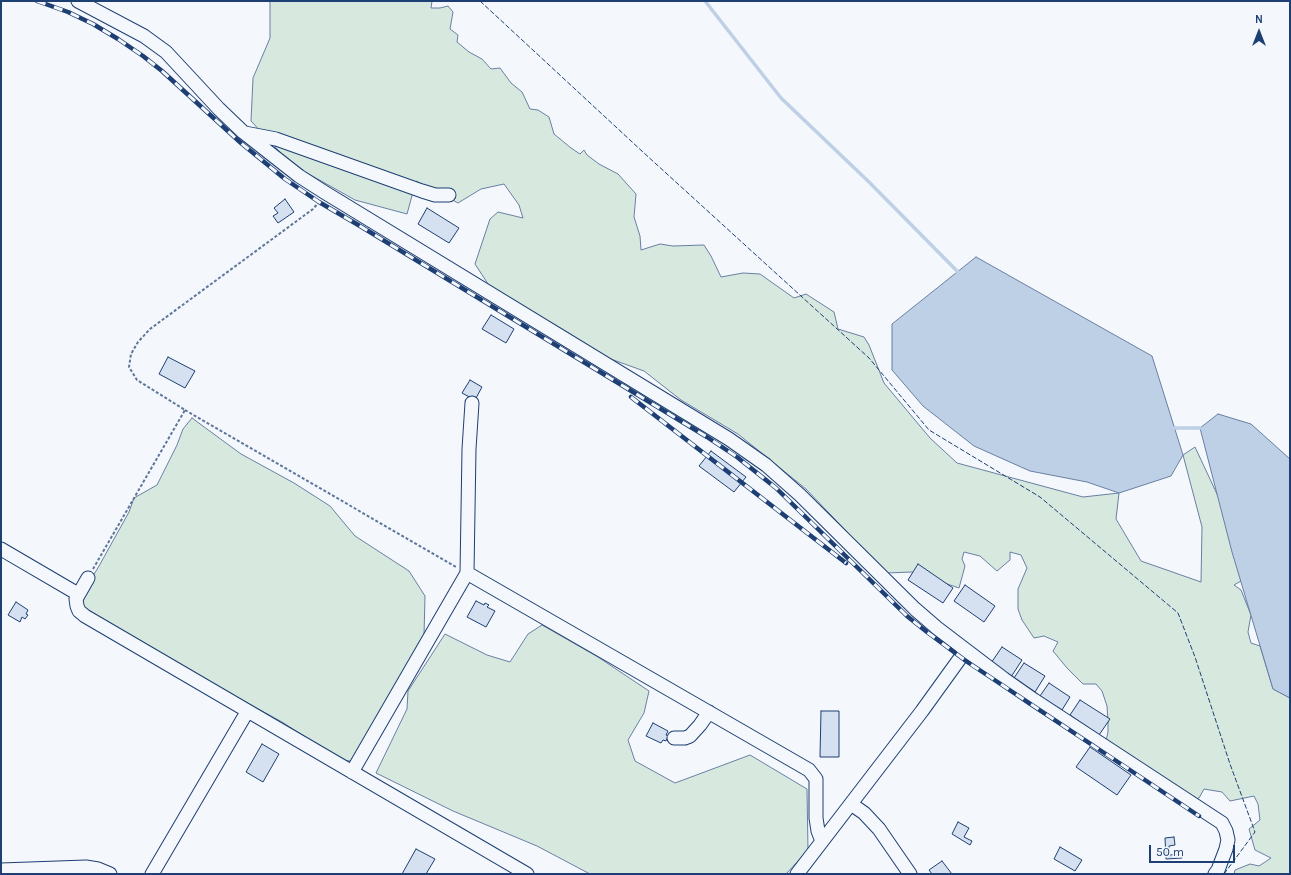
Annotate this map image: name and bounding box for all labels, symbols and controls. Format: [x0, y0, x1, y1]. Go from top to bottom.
north arrow [1239, 12, 1279, 52]
text: N [1255, 13, 1263, 26]
scale bar [1151, 837, 1237, 863]
text: 50 m [1156, 845, 1184, 859]

